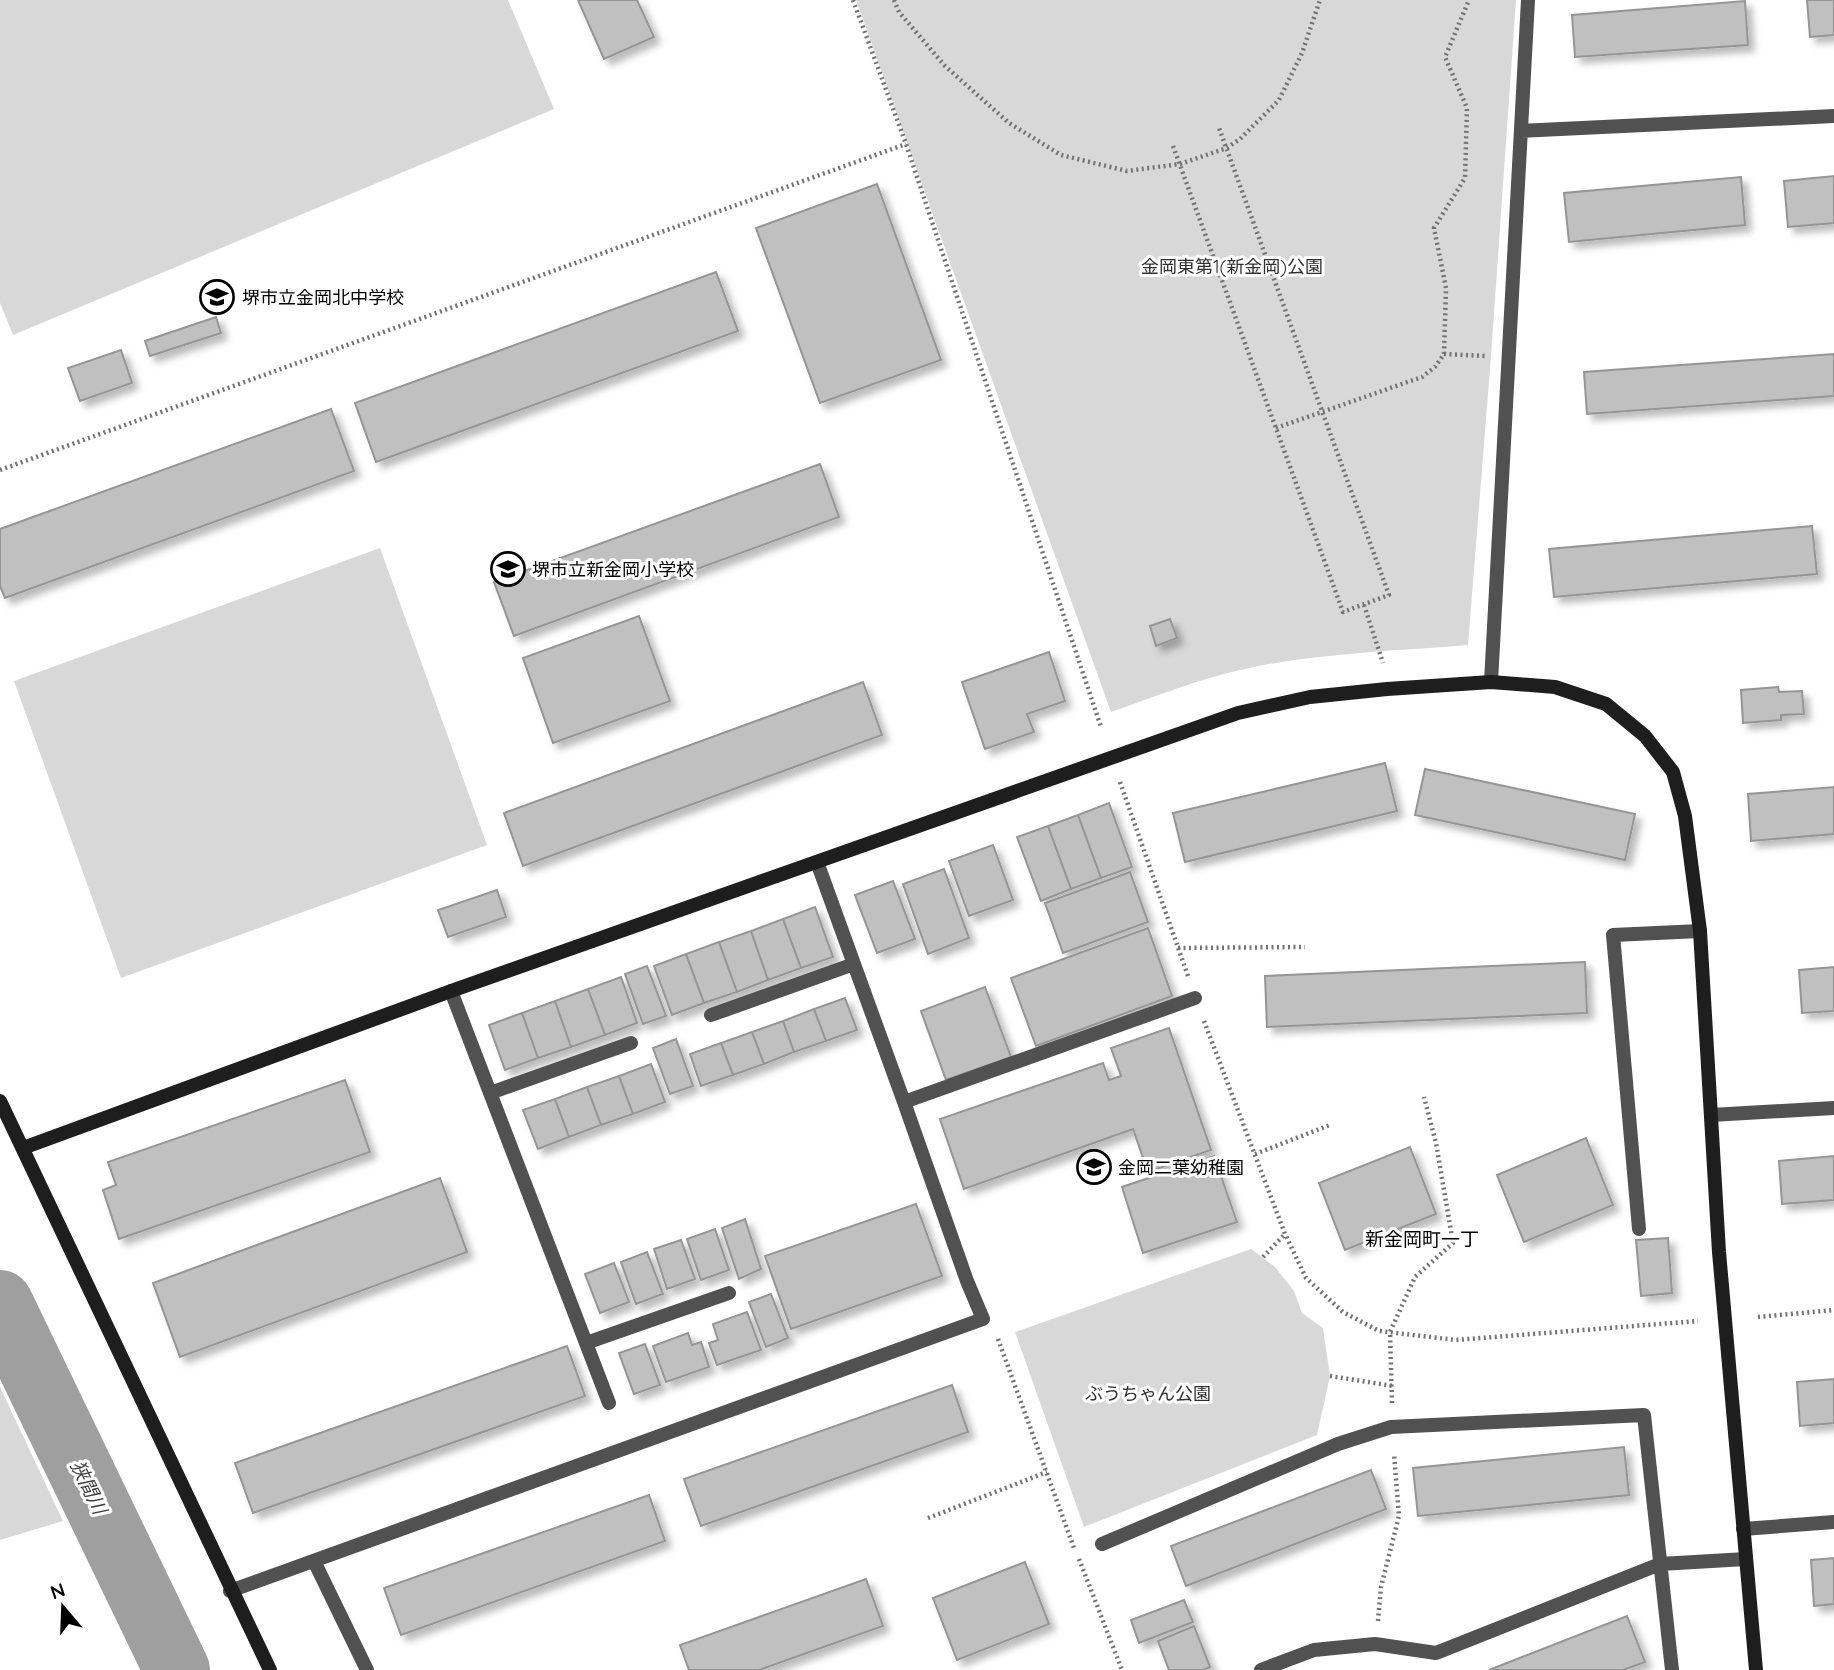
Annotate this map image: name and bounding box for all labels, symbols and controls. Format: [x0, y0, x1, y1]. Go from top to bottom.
park label: 金岡東第1(新金岡)公園 [1141, 255, 1323, 278]
school or university icon: 堺市立金岡北中学校 [198, 278, 236, 316]
place label: 堺市立金岡北中学校 [242, 286, 404, 309]
school or university icon: 堺市立新金岡小学校 [489, 550, 527, 588]
place label: 堺市立新金岡小学校 [532, 558, 694, 581]
school or university icon: 金岡二葉幼稚園 [1075, 1148, 1113, 1186]
place label: 金岡二葉幼稚園 [1118, 1156, 1244, 1179]
district label: 新金岡町一丁 [1365, 1227, 1479, 1251]
park label: ぶうちゃん公園 [1085, 1382, 1211, 1405]
water label: 狭間川 [66, 1456, 113, 1520]
north arrow [28, 1572, 98, 1642]
text: N [47, 1577, 68, 1605]

